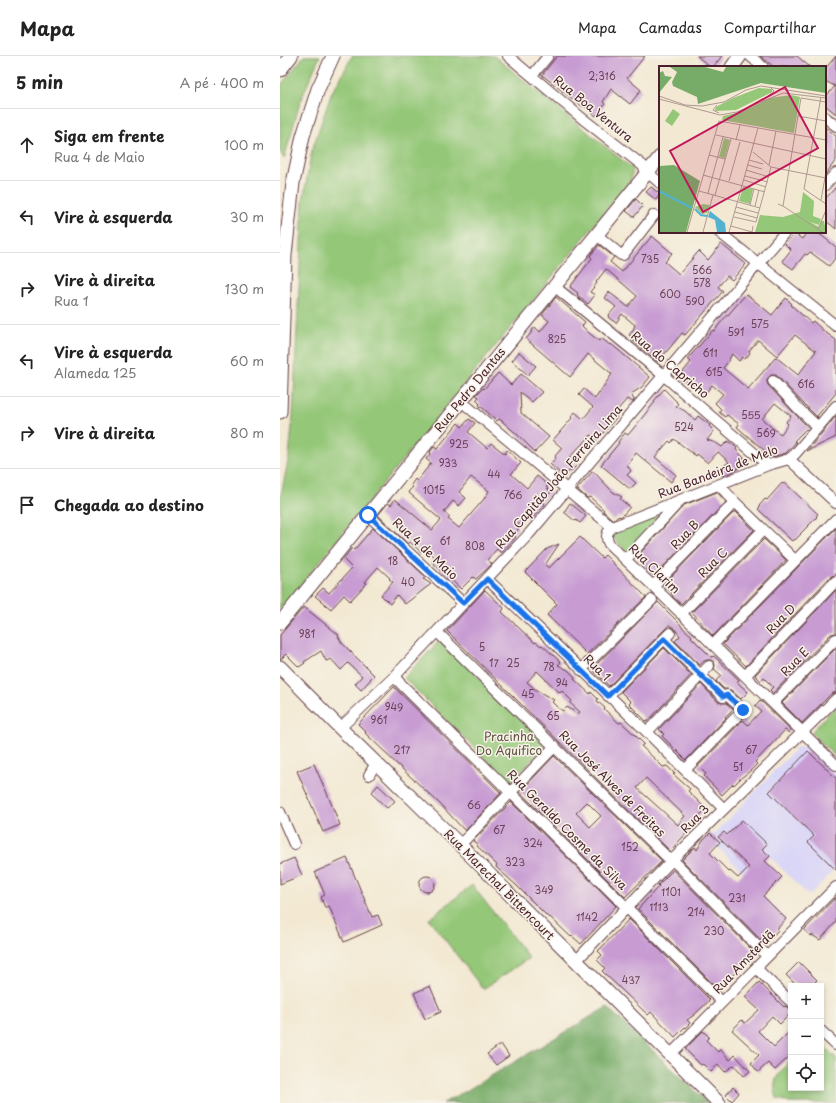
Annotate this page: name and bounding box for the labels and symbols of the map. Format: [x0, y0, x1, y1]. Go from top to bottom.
inset map [659, 66, 826, 233]
house number: 2;316 [588, 68, 616, 83]
street label: Rua Boa Ventura [550, 71, 638, 146]
house number: 735 [641, 251, 659, 266]
house number: 566 [692, 262, 712, 277]
house number: 578 [693, 275, 711, 290]
house number: 600 [659, 286, 681, 301]
house number: 590 [685, 293, 705, 308]
house number: 575 [751, 316, 769, 331]
house number: 591 [728, 324, 744, 339]
street label: Rua do Capricho [628, 326, 714, 402]
house number: 825 [548, 331, 566, 346]
street label: Rua Pedro Dantas [429, 343, 509, 436]
house number: 611 [702, 345, 718, 360]
house number: 615 [705, 364, 723, 379]
house number: 616 [797, 376, 815, 391]
street label: Rua Capitão João Ferreira Lima [491, 400, 626, 552]
house number: 555 [741, 407, 761, 422]
house number: 524 [674, 419, 694, 434]
house number: 569 [756, 425, 776, 440]
house number: 925 [449, 436, 469, 451]
street label: Rua Bandeira de Melo [655, 440, 781, 502]
house number: 933 [439, 455, 458, 470]
house number: 44 [487, 466, 501, 481]
house number: 1015 [423, 482, 445, 497]
house number: 766 [504, 487, 523, 502]
route start [359, 506, 377, 524]
street label: Rua 4 de Maio [389, 513, 463, 584]
street label: Rua B [666, 516, 703, 553]
house number: 61 [439, 533, 451, 548]
house number: 808 [465, 538, 485, 553]
street label: Rua Clarim [625, 539, 685, 598]
street label: Rua C [693, 543, 731, 581]
house number: 18 [388, 553, 398, 568]
house number: 40 [401, 574, 415, 589]
street label: Rua D [761, 599, 799, 637]
house number: 981 [299, 626, 315, 641]
house number: 5 [479, 639, 485, 654]
street label: Rua E [776, 643, 813, 680]
street label: Rua 1 [580, 650, 615, 685]
house number: 17 [489, 655, 500, 670]
house number: 25 [506, 655, 520, 670]
house number: 78 [543, 659, 555, 674]
house number: 94 [556, 675, 569, 690]
house number: 45 [522, 686, 534, 701]
house number: 949 [385, 699, 403, 714]
route end [734, 701, 752, 719]
house number: 65 [546, 708, 560, 723]
house number: 961 [371, 712, 387, 727]
street label: Rua José Alves de Freitas [555, 726, 670, 841]
park label: Pracinha Do Aquifico [476, 727, 543, 759]
house number: 217 [394, 742, 411, 757]
house number: 67 [745, 742, 757, 757]
house number: 51 [733, 759, 743, 774]
street label: Rua Geraldo Cosme da Silva [504, 765, 632, 894]
house number: 66 [467, 797, 481, 812]
street label: Rua 3 [676, 800, 713, 837]
house number: 67 [493, 822, 505, 837]
street label: Rua Marechal Bittencourt [440, 825, 559, 944]
house number: 324 [523, 835, 543, 850]
house number: 152 [621, 839, 639, 854]
house number: 323 [505, 854, 525, 869]
house number: 349 [535, 882, 554, 897]
house number: 1101 [661, 884, 681, 899]
house number: 231 [728, 890, 746, 905]
house number: 1113 [649, 899, 669, 914]
house number: 214 [687, 904, 705, 919]
house number: 1142 [576, 909, 598, 924]
house number: 230 [704, 923, 724, 938]
street label: Rua Amsterdã [708, 925, 779, 997]
house number: 437 [622, 972, 641, 987]

